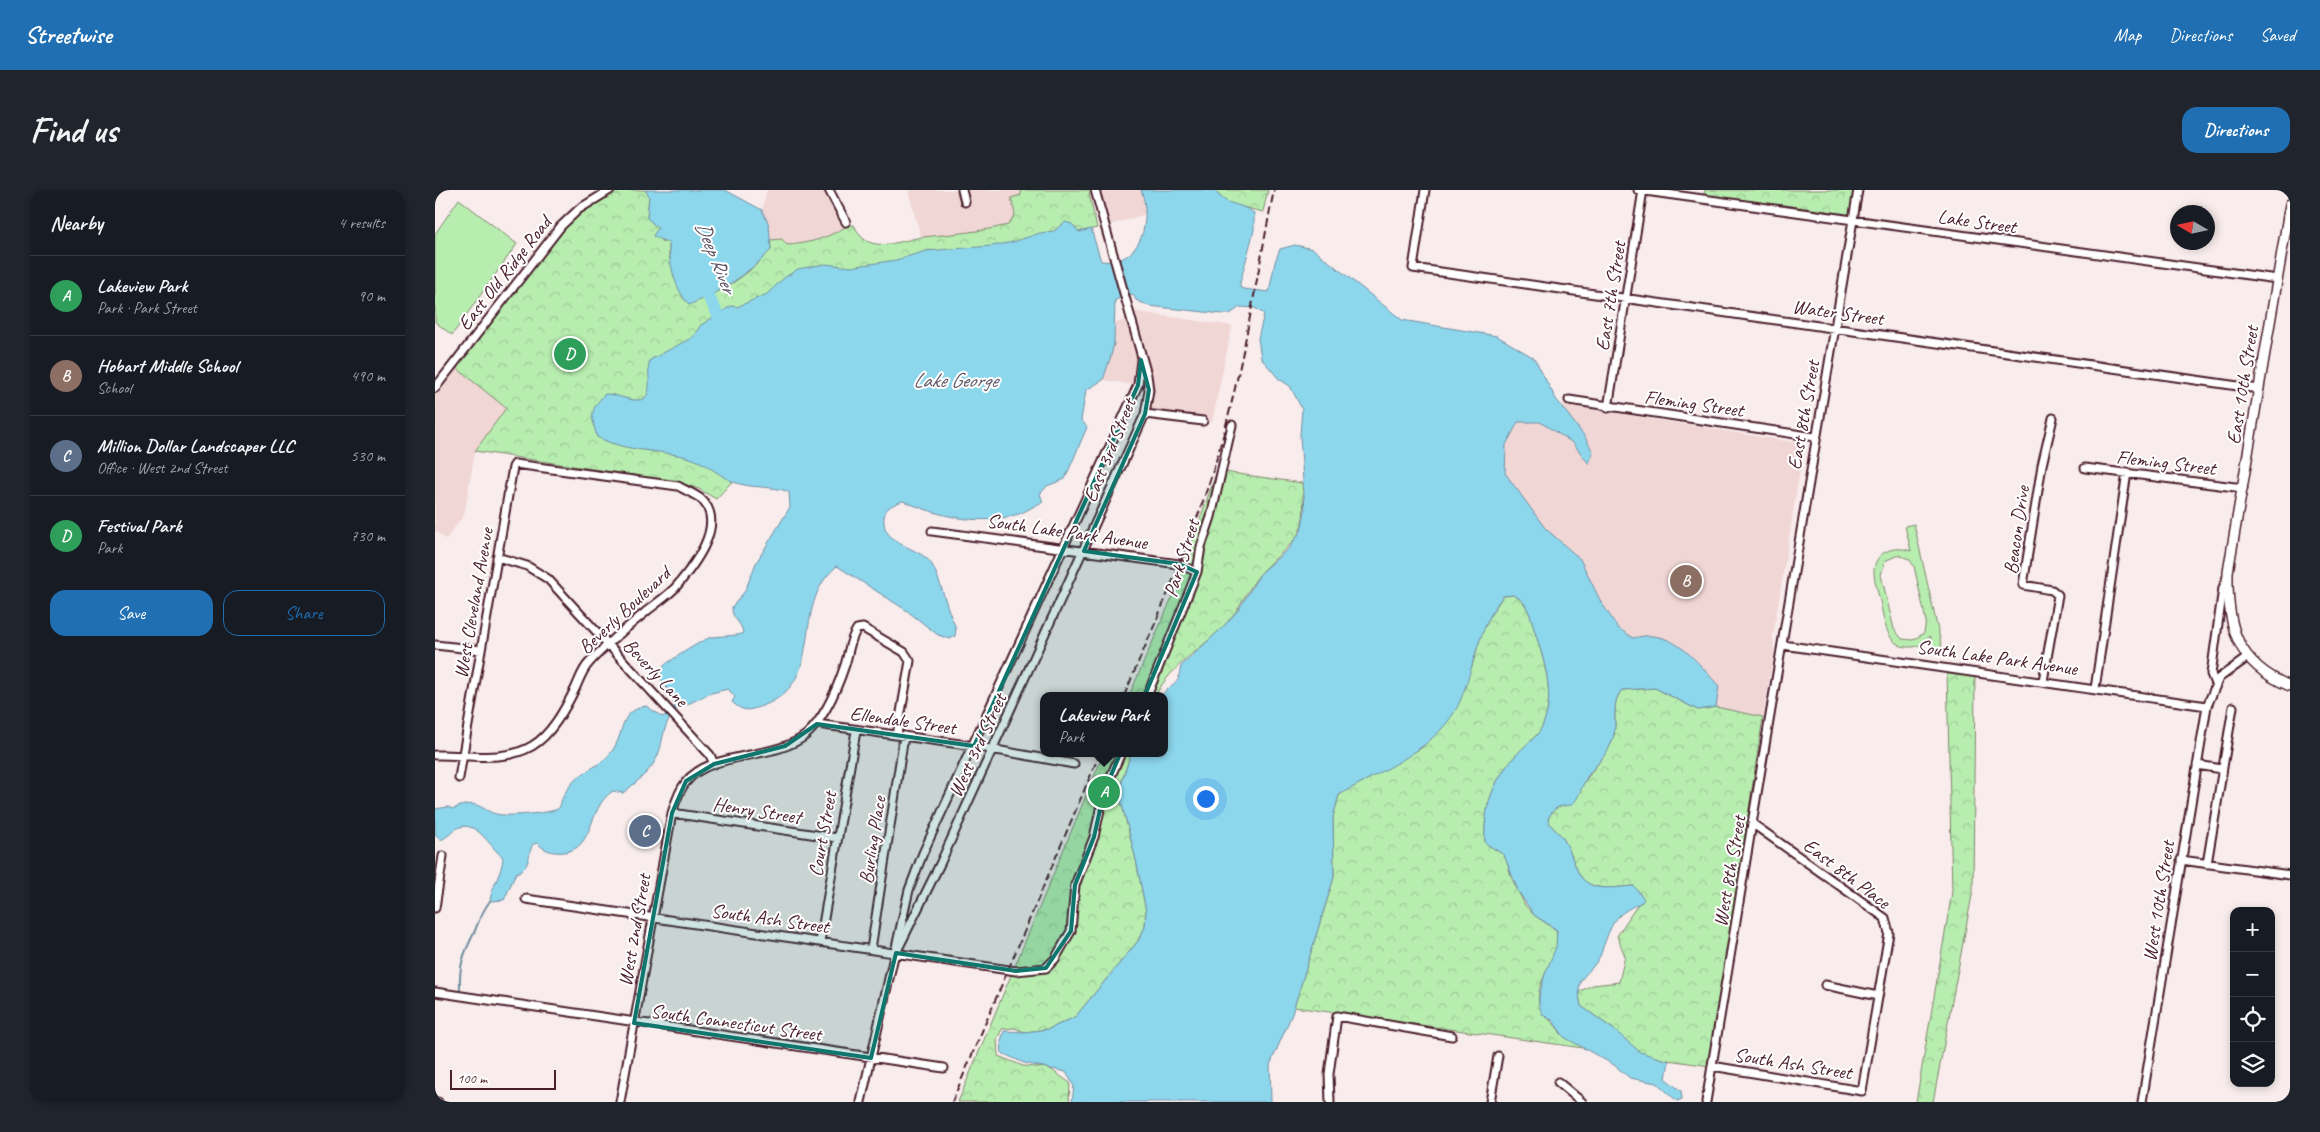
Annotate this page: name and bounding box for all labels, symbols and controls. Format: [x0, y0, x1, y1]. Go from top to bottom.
text: Streetwise [25, 20, 111, 50]
text: Map [2114, 24, 2141, 46]
text: Directions [2169, 24, 2232, 46]
text: Saved [2260, 24, 2295, 46]
button: Directions [2182, 107, 2290, 153]
text: Find us [30, 108, 117, 153]
street label: Lake Street [1936, 204, 2020, 240]
north arrow [2170, 205, 2215, 250]
street label: East Old Ridge Road [452, 209, 559, 335]
text: Nearby [50, 210, 103, 236]
text: 4 results [338, 213, 385, 233]
water label: Deep River [690, 217, 743, 300]
street label: East 7th Street [1590, 237, 1632, 353]
text: Lakeview Park [97, 274, 187, 298]
text: A [62, 286, 70, 306]
text: 90 m [358, 286, 385, 306]
street label: Water Street [1791, 294, 1887, 332]
text: Park · Park Street [97, 298, 197, 318]
street label: East 10th Street [2221, 322, 2265, 446]
pin: D [554, 335, 586, 373]
text: Hobart Middle School [97, 354, 238, 378]
street label: East 8th Street [1782, 356, 1826, 472]
text: B [62, 366, 70, 386]
text: 490 m [351, 366, 385, 386]
water label: Lake George [913, 367, 1000, 393]
text: School [97, 378, 131, 398]
street label: Fleming Street [1643, 384, 1747, 423]
street label: East 3rd Street [1077, 392, 1142, 506]
text: Million Dollar Landscaper LLC [97, 434, 294, 458]
street label: Fleming Street [2115, 444, 2219, 481]
text: C [62, 446, 70, 466]
text: 530 m [351, 446, 385, 466]
text: Office · West 2nd Street [97, 458, 228, 478]
street label: Beacon Drive [1998, 483, 2035, 576]
street label: South Lake Park Avenue [985, 508, 1150, 555]
text: Festival Park [97, 514, 181, 538]
street label: Park Street [1158, 514, 1206, 600]
street label: West Cleveland Avenue [448, 525, 499, 680]
text: D [61, 526, 71, 546]
text: 730 m [351, 526, 385, 546]
text: Park [97, 538, 122, 558]
street label: Beverly Boulevard [573, 559, 678, 659]
pin: B [1670, 562, 1702, 600]
button: Save [50, 590, 213, 636]
button: Share [223, 590, 385, 636]
street label: Beverly Lane [618, 633, 695, 713]
street label: South Lake Park Avenue [1915, 634, 2080, 681]
street label: West 3rd Street [943, 687, 1013, 801]
popup [1040, 692, 1168, 757]
street label: Ellendale Street [848, 701, 960, 741]
text: Lakeview Park [1059, 703, 1149, 727]
text: Park [1059, 727, 1084, 747]
pin: A [1088, 773, 1120, 811]
your location [1193, 786, 1219, 812]
street label: Court Street [803, 787, 843, 878]
street label: Henry Street [711, 791, 806, 830]
street label: Burling Place [853, 793, 892, 885]
street label: West 8th Street [1707, 811, 1752, 928]
pin: C [629, 812, 661, 850]
street label: East 8th Place [1798, 833, 1896, 915]
street label: West 10th Street [2137, 837, 2181, 963]
street label: West 2nd Street [612, 870, 657, 988]
street label: South Ash Street [709, 898, 833, 939]
map controls [2230, 907, 2275, 1087]
button: + [2230, 907, 2275, 952]
button: − [2230, 952, 2275, 997]
button: locate [2230, 997, 2275, 1042]
street label: South Connecticut Street [649, 998, 825, 1047]
street label: South Ash Street [1732, 1042, 1856, 1085]
button: layers [2230, 1042, 2275, 1087]
scale bar [450, 1067, 556, 1090]
text: 100 m [457, 1070, 487, 1087]

